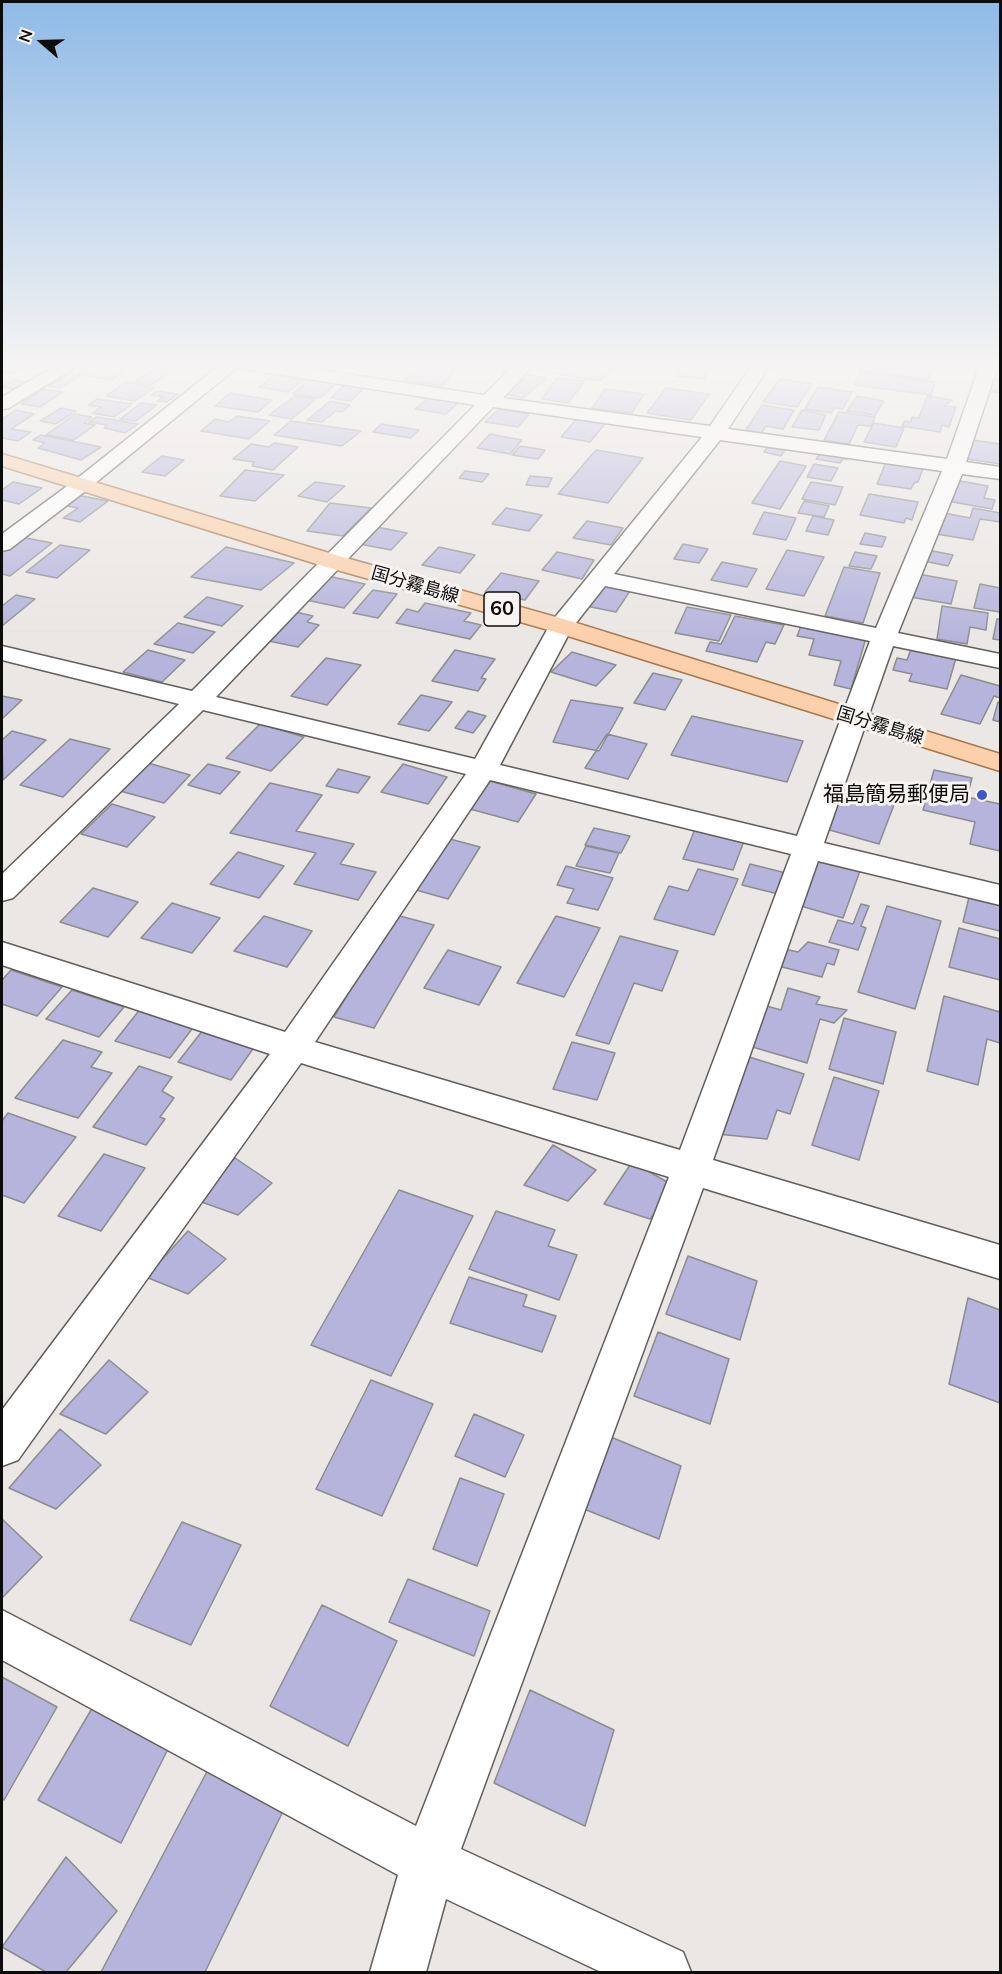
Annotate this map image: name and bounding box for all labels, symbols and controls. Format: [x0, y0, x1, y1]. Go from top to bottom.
north arrow [12, 12, 72, 72]
text: N [14, 27, 37, 45]
street label: 国分霧島線 [369, 562, 461, 608]
road number: 60 [484, 592, 520, 626]
street label: 国分霧島線 [834, 703, 926, 749]
place label: 福島簡易郵便局 [823, 782, 970, 808]
marker: 福島簡易郵便局 [975, 788, 989, 802]

